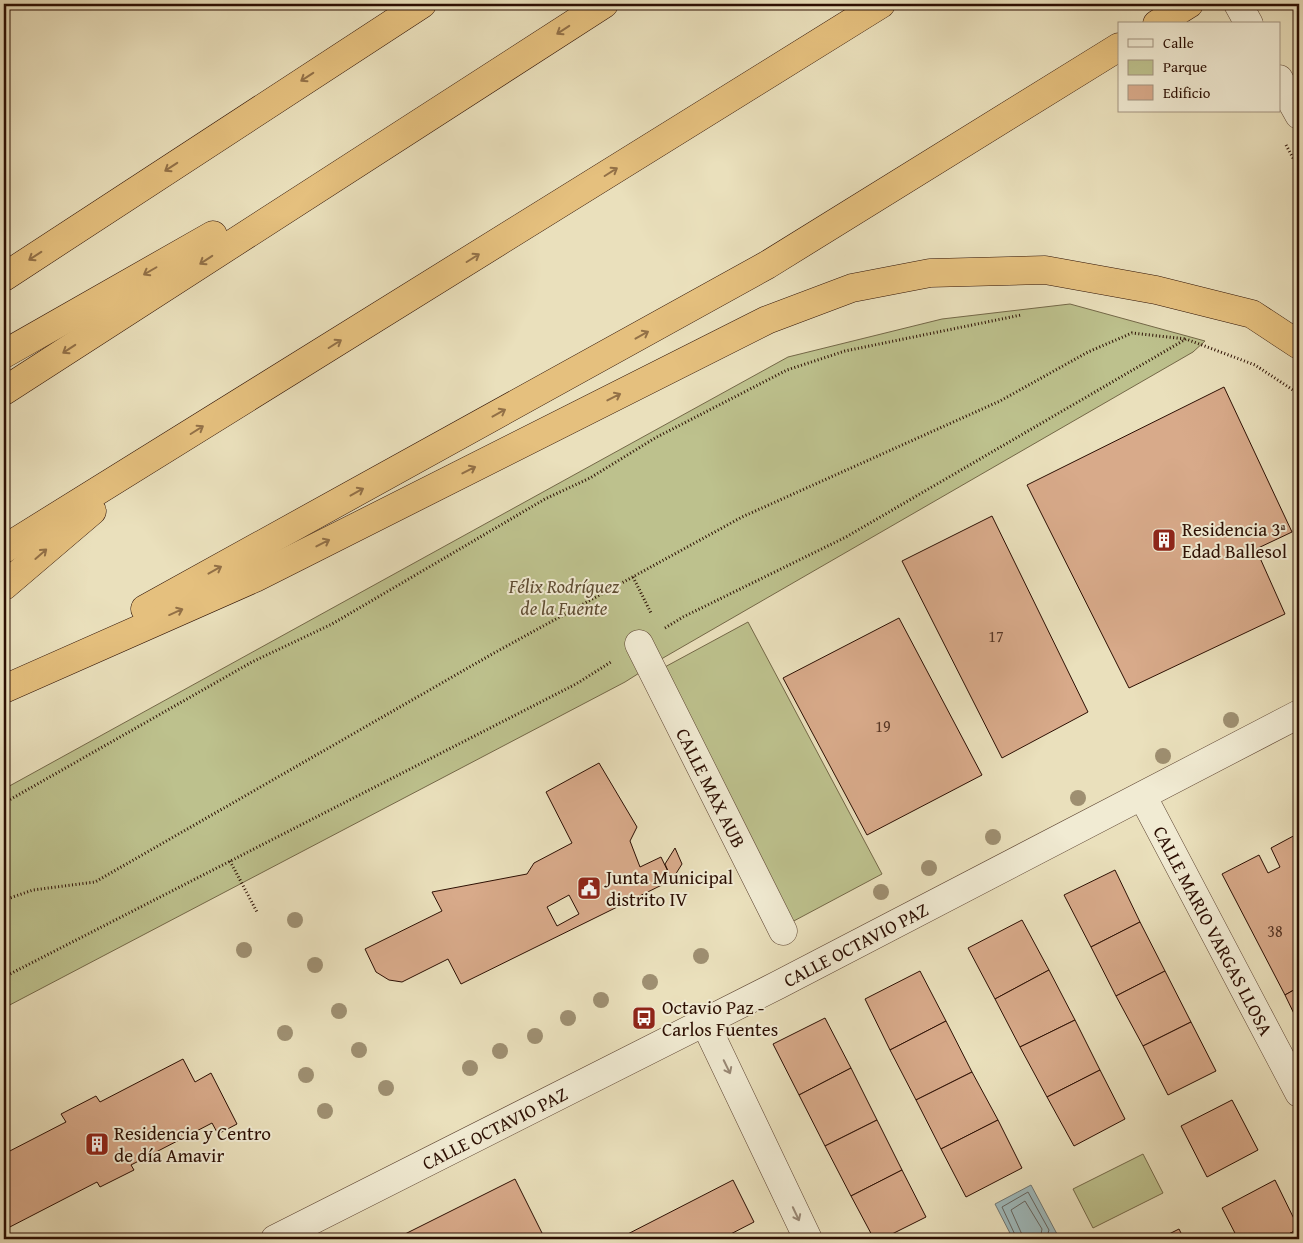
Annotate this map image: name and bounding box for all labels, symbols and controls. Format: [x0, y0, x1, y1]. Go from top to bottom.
legend [1118, 22, 1280, 112]
one-way arrow [556, 25, 570, 35]
text: Calle [1163, 32, 1194, 53]
text: Parque [1163, 56, 1207, 77]
one-way arrow [300, 72, 314, 82]
text: Edificio [1163, 82, 1211, 103]
one-way arrow [165, 162, 179, 172]
one-way arrow [603, 167, 617, 177]
one-way arrow [29, 251, 43, 261]
one-way arrow [466, 253, 480, 264]
one-way arrow [199, 256, 213, 266]
one-way arrow [144, 266, 158, 276]
one-way arrow [634, 329, 648, 339]
one-way arrow [328, 339, 342, 350]
one-way arrow [63, 344, 77, 354]
one-way arrow [606, 392, 621, 401]
one-way arrow [492, 408, 507, 418]
one-way arrow [190, 425, 204, 435]
one-way arrow [461, 465, 476, 475]
one-way arrow [350, 487, 365, 497]
place label: Residencia 3ª Edad Ballesol [1182, 515, 1287, 565]
building icon: Residencia 3ª Edad Ballesol [1151, 527, 1177, 553]
one-way arrow [316, 538, 331, 548]
one-way arrow [34, 549, 47, 560]
one-way arrow [207, 565, 222, 575]
park label: Félix Rodríguez de la Fuente [508, 572, 620, 622]
one-way arrow [168, 607, 183, 617]
house number: 17 [988, 624, 1004, 648]
house number: 19 [875, 714, 891, 738]
street label: CALLE MAX AUB [669, 723, 753, 853]
street label: CALLE MARIO VARGAS LLOSA [1147, 821, 1280, 1041]
place label: Junta Municipal distrito IV [604, 863, 733, 913]
public building icon: Junta Municipal distrito IV [576, 875, 602, 901]
street label: CALLE OCTAVIO PAZ [778, 895, 933, 994]
house number: 38 [1267, 919, 1283, 943]
place label: Octavio Paz - Carlos Fuentes [662, 993, 778, 1043]
bus stop icon: Octavio Paz - Carlos Fuentes [631, 1005, 657, 1031]
one-way arrow [723, 1059, 732, 1074]
street label: CALLE OCTAVIO PAZ [417, 1080, 572, 1177]
place label: Residencia y Centro de día Amavir [114, 1119, 271, 1169]
building icon: Residencia y Centro de día Amavir [84, 1131, 110, 1157]
one-way arrow [791, 1206, 801, 1221]

